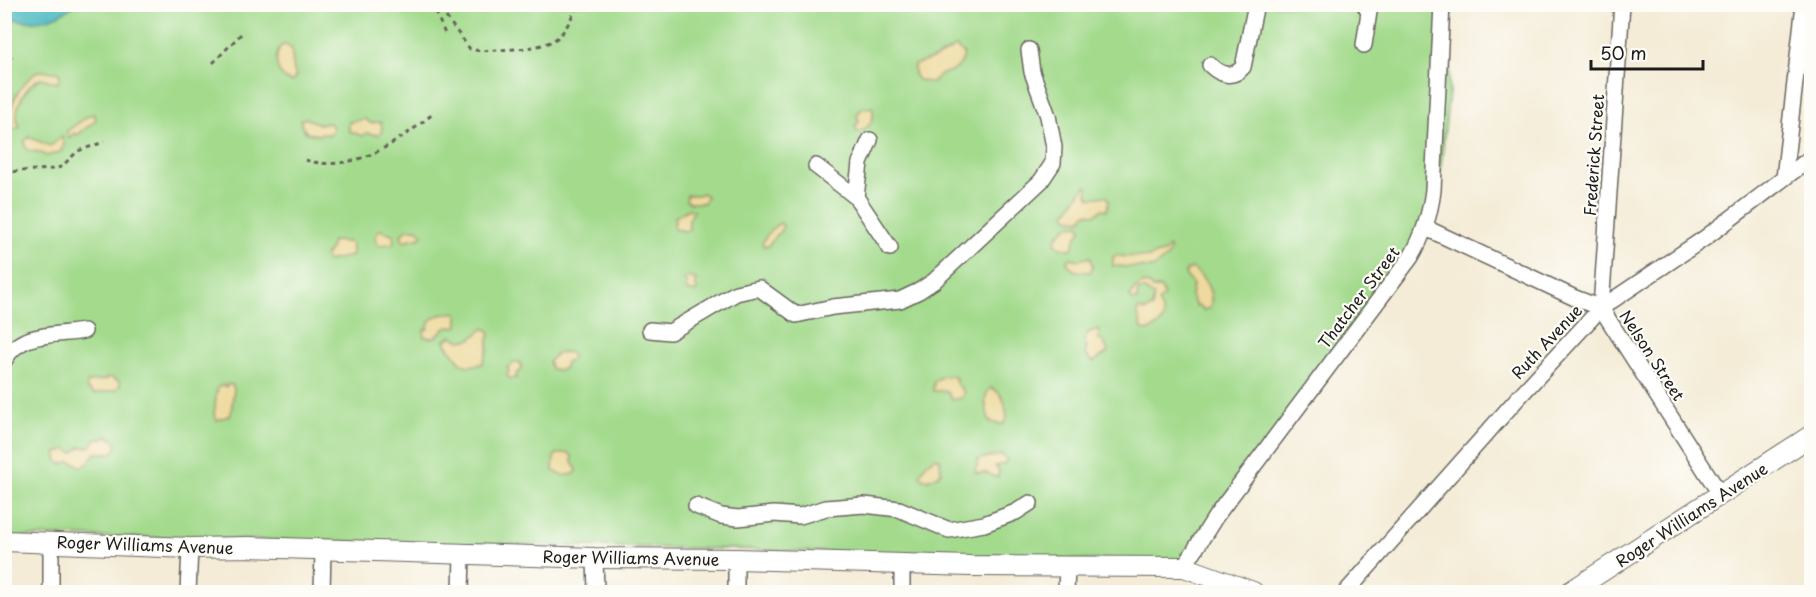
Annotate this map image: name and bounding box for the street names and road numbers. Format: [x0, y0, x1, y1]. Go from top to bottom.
street label: Frederick Street [1577, 93, 1609, 217]
street label: Thatcher Street [1312, 241, 1404, 353]
street label: Ruth Avenue [1505, 298, 1587, 384]
street label: Nelson Street [1615, 305, 1692, 405]
street label: Roger Williams Avenue [1610, 456, 1772, 572]
street label: Roger Williams Avenue [56, 529, 234, 559]
street label: Roger Williams Avenue [542, 543, 720, 571]

